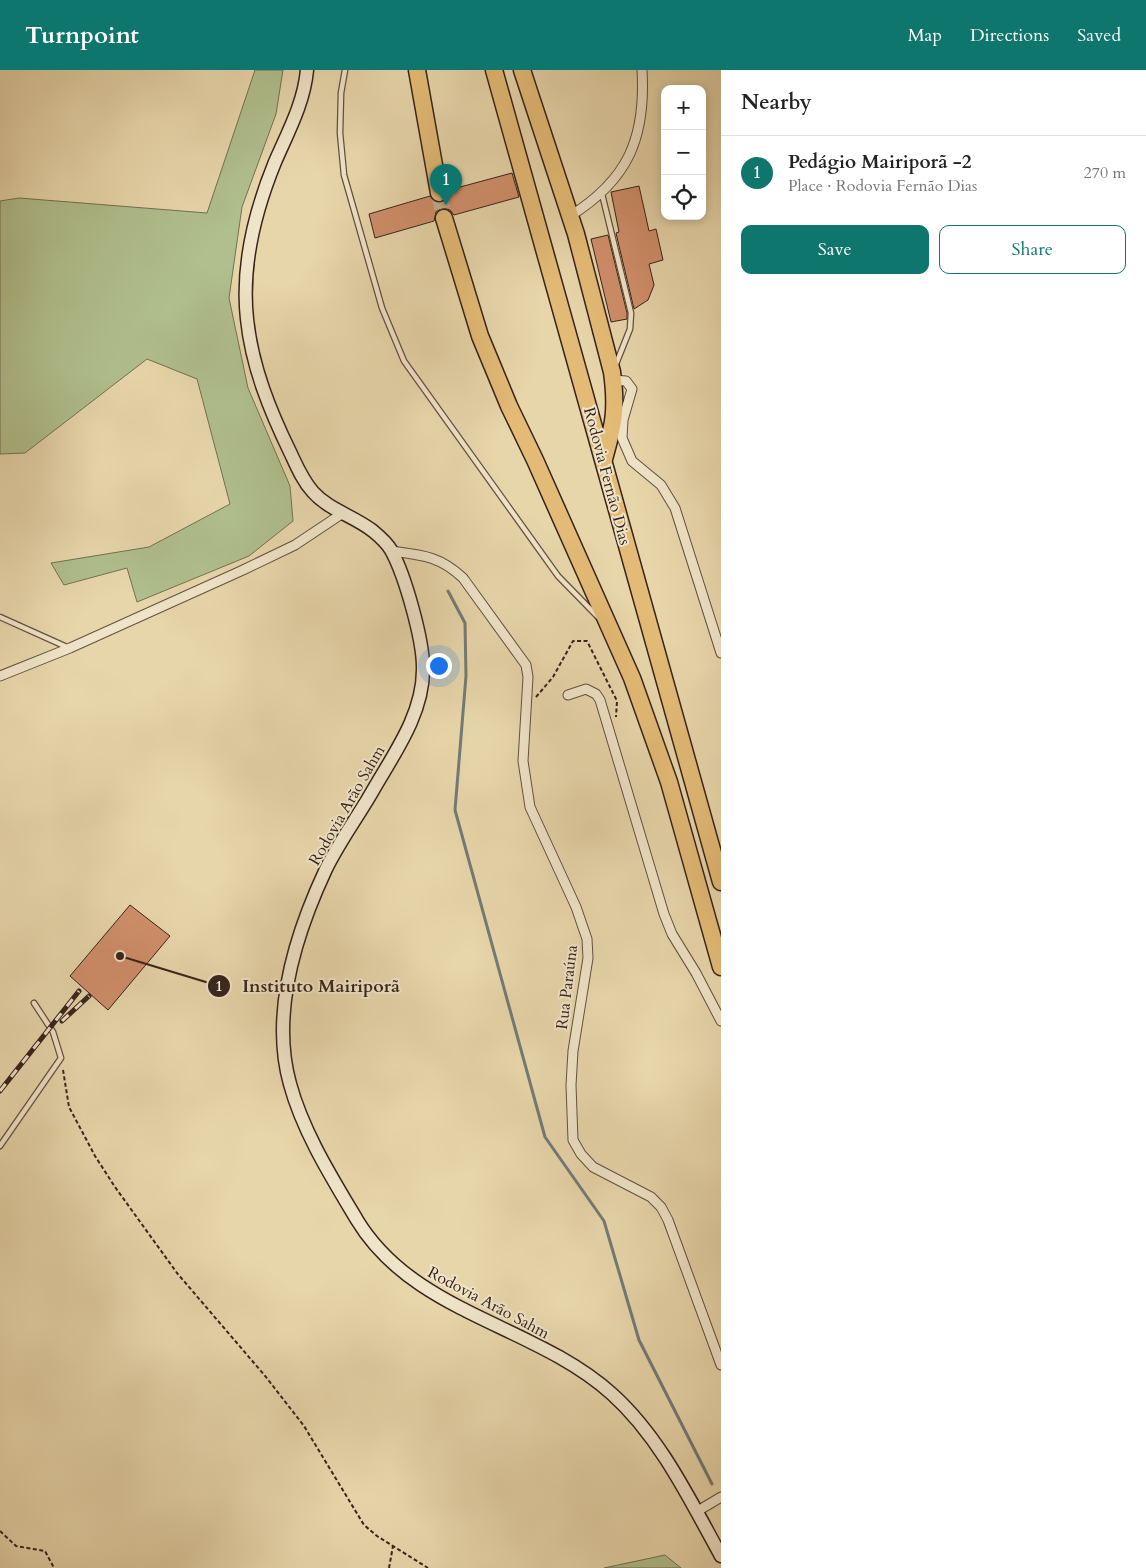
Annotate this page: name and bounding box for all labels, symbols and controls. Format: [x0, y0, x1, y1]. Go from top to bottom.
text: Turnpoint [25, 19, 139, 52]
text: Map [908, 23, 942, 48]
text: Directions [970, 23, 1049, 48]
text: Saved [1077, 23, 1121, 48]
map controls [661, 85, 706, 220]
button: + [661, 85, 706, 130]
text: Nearby [741, 88, 812, 117]
button: − [661, 130, 706, 175]
text: Pedágio Mairiporã -2 [788, 149, 971, 175]
text: 1 [753, 162, 761, 184]
text: 270 m [1084, 162, 1126, 184]
pin: 1 [430, 164, 462, 205]
button: locate [661, 175, 706, 220]
text: Place · Rodovia Fernão Dias [788, 175, 977, 197]
button: Save [741, 225, 929, 274]
button: Share [939, 225, 1126, 274]
street label: Rodovia Fernão Dias [578, 405, 636, 548]
your location [426, 653, 452, 679]
street label: Rodovia Arão Sahm [304, 741, 390, 869]
street label: Rua Paraúna [551, 944, 583, 1031]
callout: Instituto Mairiporã [207, 969, 410, 1002]
text: Instituto Mairiporã [242, 974, 400, 999]
text: 1 [215, 976, 223, 996]
street label: Rodovia Arão Sahm [424, 1261, 554, 1345]

